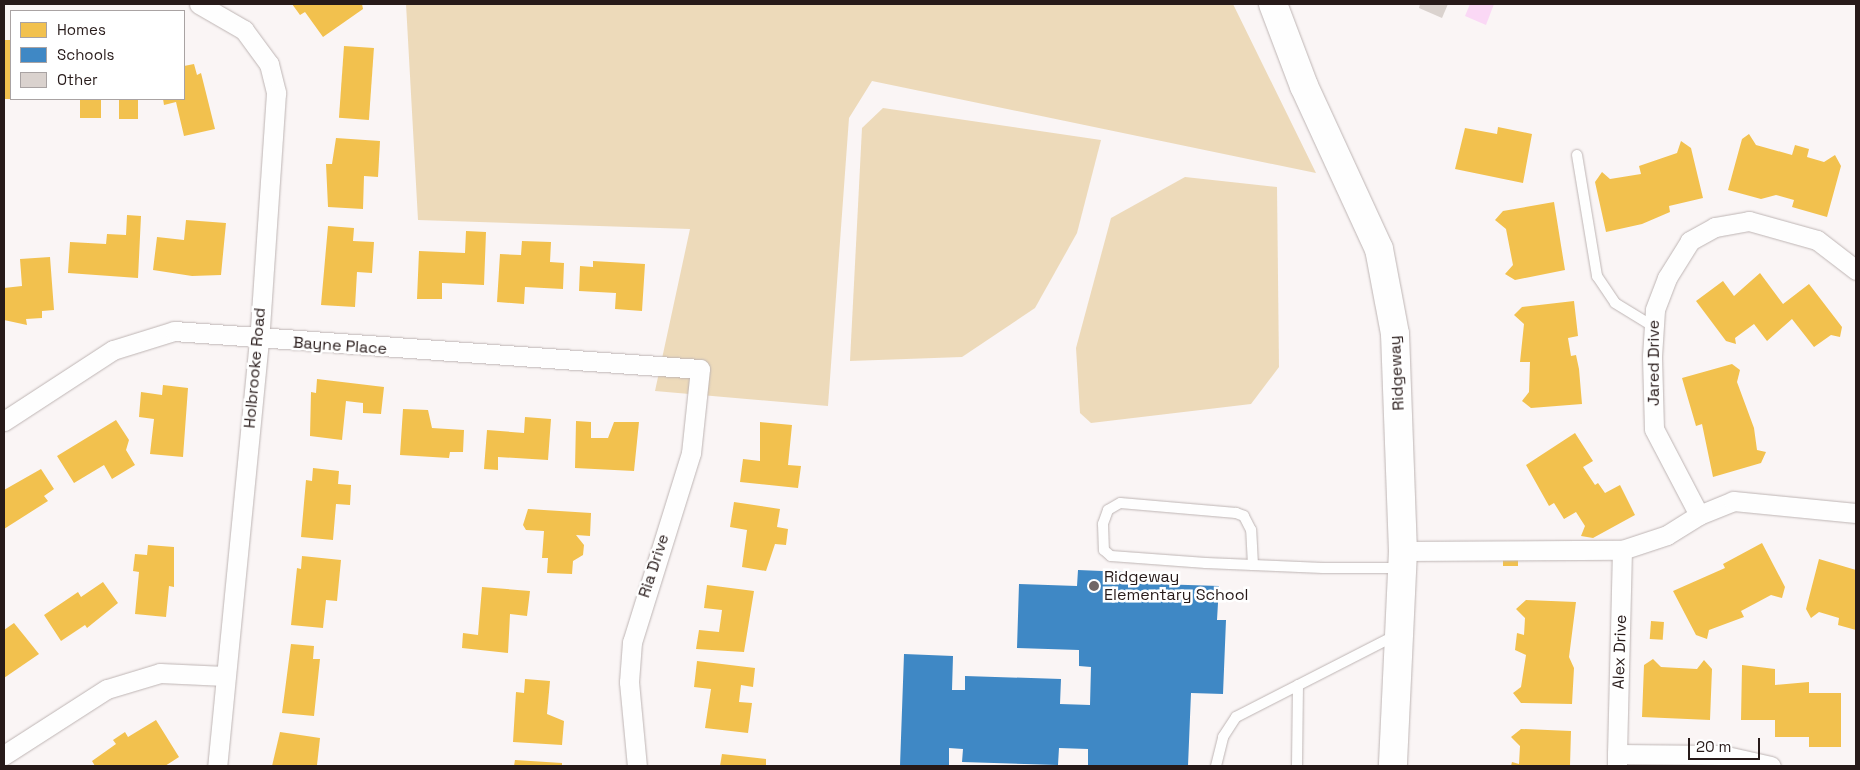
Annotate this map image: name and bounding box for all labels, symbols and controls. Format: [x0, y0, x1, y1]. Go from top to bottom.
legend [10, 10, 185, 100]
text: Homes [57, 20, 106, 39]
text: Schools [57, 45, 114, 64]
text: Other [57, 70, 98, 89]
street label: Holbrooke Road [240, 307, 270, 429]
street label: Jared Drive [1644, 320, 1664, 406]
street label: Bayne Place [292, 333, 388, 359]
street label: Ridgeway [1385, 335, 1409, 411]
street label: Ria Drive [635, 532, 673, 600]
place label: Ridgeway Elementary School [1104, 567, 1249, 605]
marker: Ridgeway Elementary School [1088, 580, 1100, 592]
street label: Alex Drive [1609, 614, 1631, 690]
scale bar [1690, 728, 1762, 760]
text: 20 m [1696, 737, 1731, 756]

